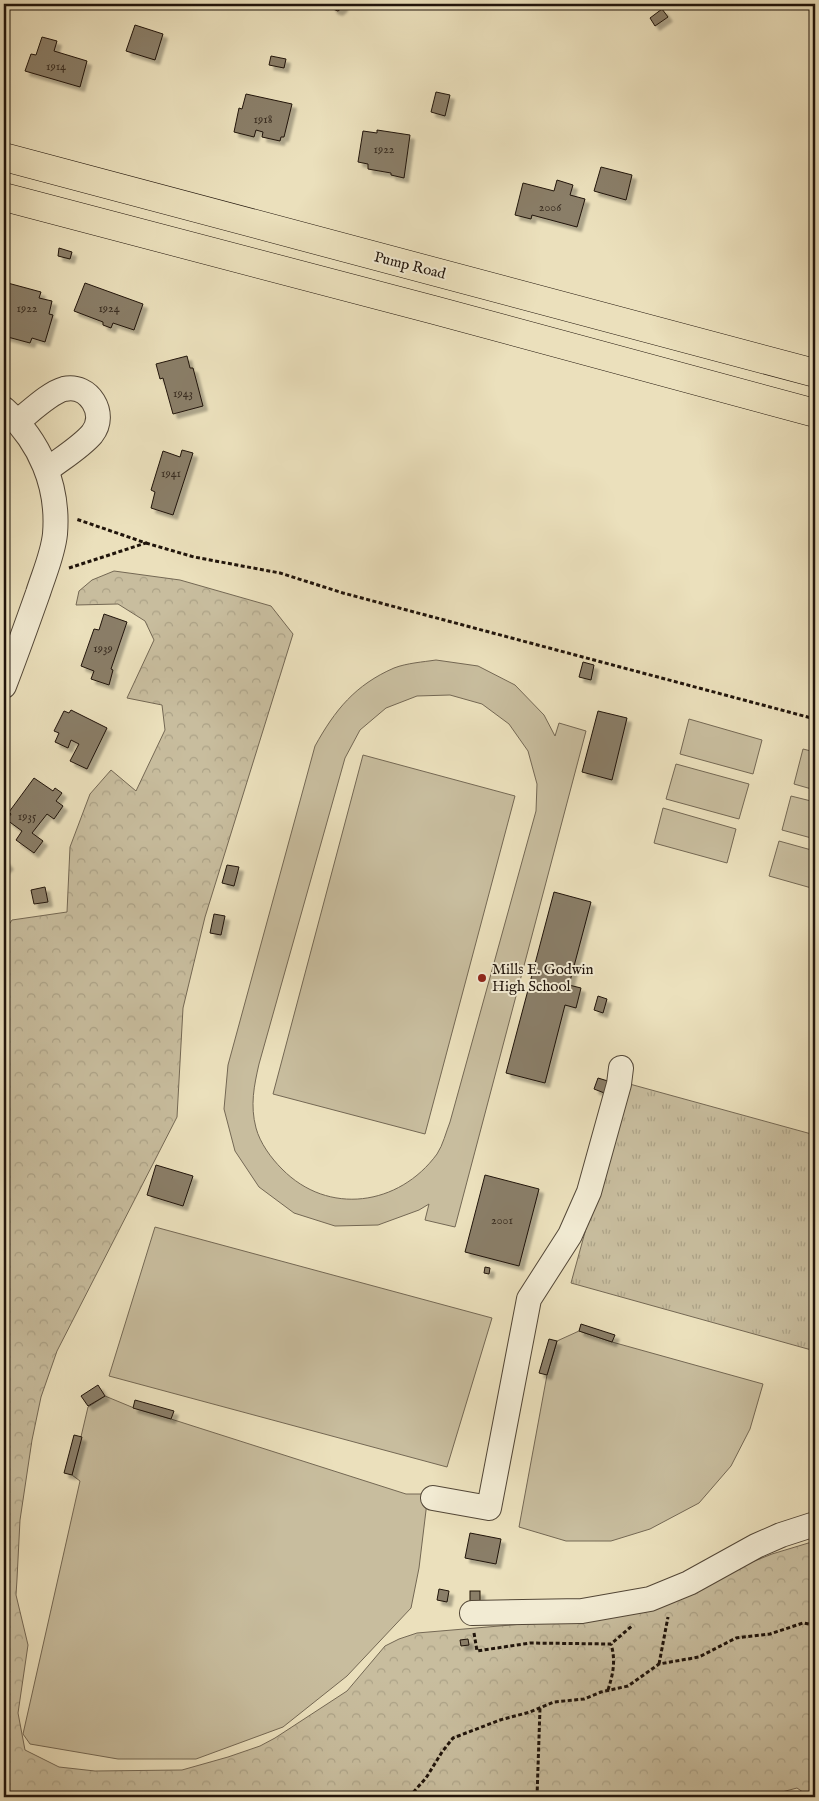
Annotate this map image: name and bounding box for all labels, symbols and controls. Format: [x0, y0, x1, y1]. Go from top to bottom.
house number: 1914 [46, 59, 66, 74]
house number: 1918 [254, 112, 273, 127]
house number: 1922 [374, 142, 395, 157]
house number: 2006 [539, 200, 562, 215]
street label: Pump Road [372, 247, 449, 284]
house number: 1922 [17, 301, 38, 316]
house number: 1924 [98, 301, 120, 316]
house number: 1943 [173, 386, 193, 401]
house number: 1941 [161, 466, 181, 481]
house number: 1939 [93, 641, 113, 656]
house number: 1935 [18, 809, 37, 824]
place label: Mills E. Godwin High School [492, 960, 593, 996]
marker: Mills E. Godwin High School [476, 972, 488, 984]
house number: 2001 [491, 1213, 513, 1228]

